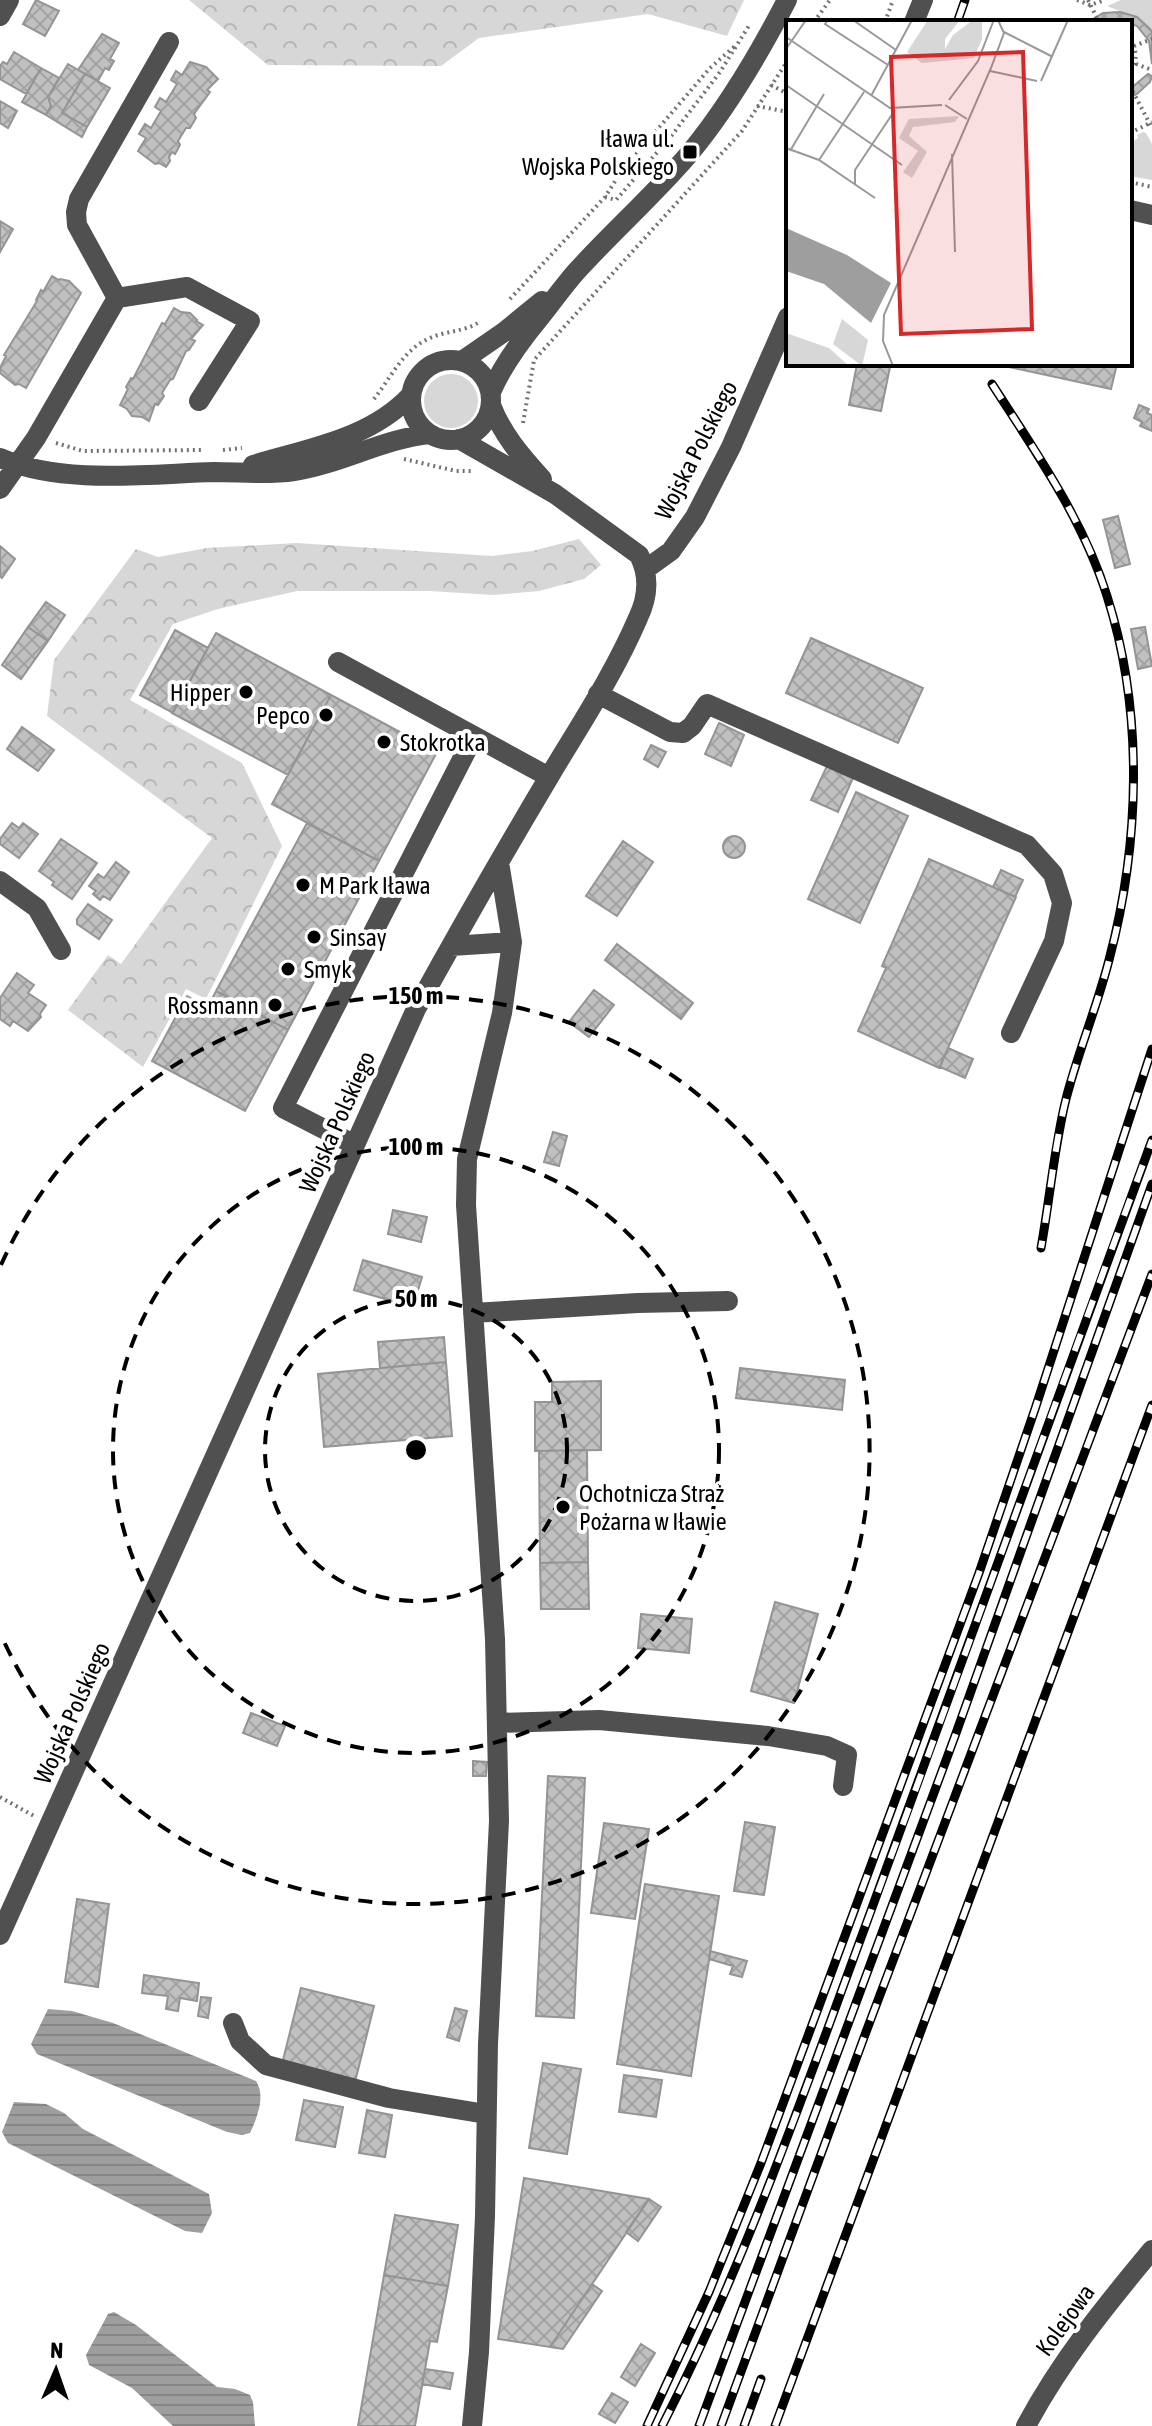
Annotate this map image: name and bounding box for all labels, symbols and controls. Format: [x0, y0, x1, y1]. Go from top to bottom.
inset map [786, 20, 1132, 366]
place label: Iława ul. Wojska Polskiego [522, 125, 674, 180]
marker: Iława ul. Wojska Polskiego [681, 143, 699, 161]
street label: Wojska Polskiego [649, 376, 743, 524]
place label: Hipper [170, 679, 231, 706]
marker: Hipper [237, 683, 255, 701]
place label: Pepco [256, 702, 310, 729]
marker: Pepco [317, 706, 335, 724]
place label: Stokrotka [400, 729, 486, 756]
marker: Stokrotka [375, 733, 393, 751]
place label: M Park Iława [319, 872, 431, 899]
marker: M Park Iława [294, 876, 312, 894]
place label: Sinsay [330, 924, 387, 951]
marker: Sinsay [305, 928, 323, 946]
place label: Smyk [304, 956, 352, 983]
marker: Smyk [279, 960, 297, 978]
text: 150 m [389, 982, 443, 1009]
place label: Rossmann [167, 992, 259, 1019]
marker: Rossmann [266, 996, 284, 1014]
street label: Wojska Polskiego [294, 1047, 380, 1197]
text: 100 m [389, 1133, 443, 1160]
text: 50 m [394, 1285, 438, 1312]
centre of rings [402, 1436, 430, 1464]
place label: Ochotnicza Straż Pożarna w Iławie [579, 1480, 727, 1535]
marker: Ochotnicza Straż Pożarna w Iławie [554, 1498, 572, 1516]
street label: Wojska Polskiego [29, 1638, 115, 1788]
street label: Kolejowa [1030, 2279, 1100, 2361]
north arrow [16, 2330, 96, 2410]
text: N [50, 2337, 64, 2363]

